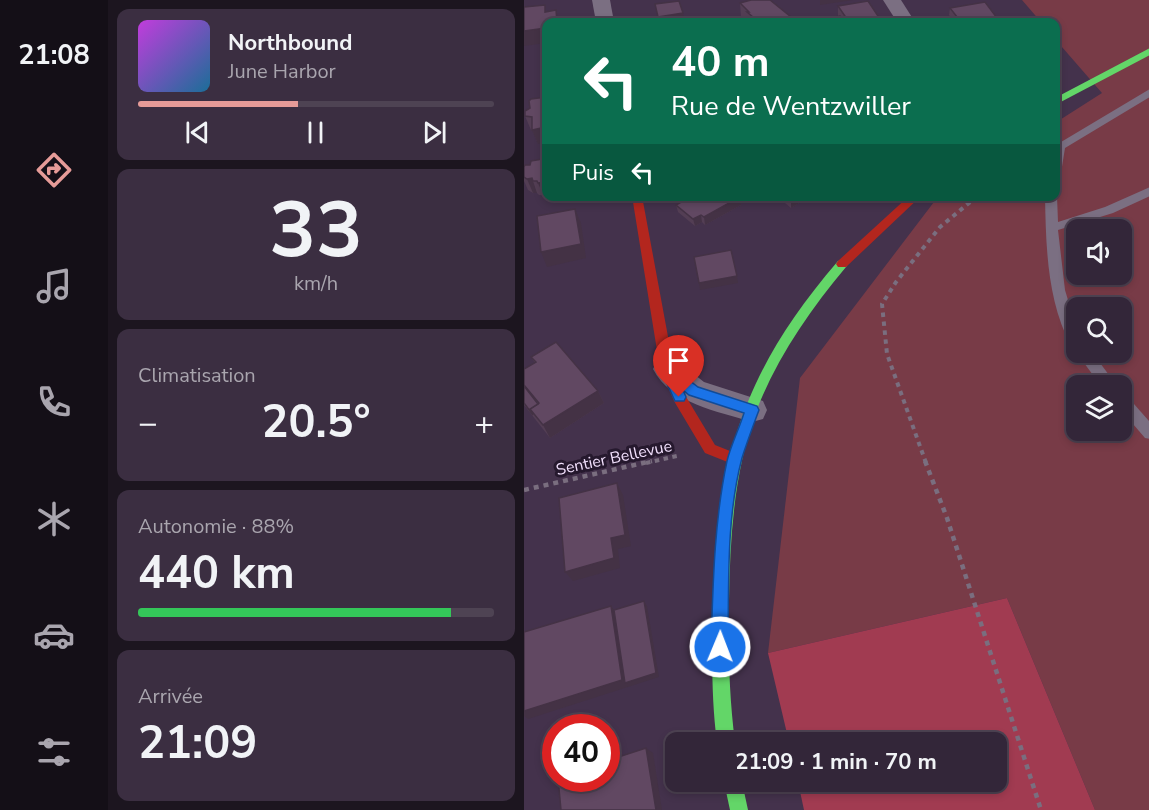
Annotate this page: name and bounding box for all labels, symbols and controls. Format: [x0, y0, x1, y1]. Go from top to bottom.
text: Northbound [228, 28, 352, 58]
text: 40 m [671, 34, 770, 91]
text: 21:08 [18, 37, 90, 74]
icon: left [572, 42, 650, 120]
text: June Harbor [228, 58, 336, 85]
text: Rue de Wentzwiller [671, 88, 911, 125]
icon: previous [181, 116, 214, 149]
icon: pause [299, 116, 332, 149]
icon: next [418, 116, 451, 149]
icon: directions [33, 149, 75, 191]
icon: left [626, 156, 659, 189]
text: Puis [572, 158, 614, 188]
text: 33 [269, 177, 363, 284]
map controls [1066, 219, 1132, 441]
button: sound [1066, 219, 1132, 285]
icon: music [33, 265, 75, 307]
text: km/h [294, 270, 338, 297]
button: search [1066, 297, 1132, 363]
pin [653, 335, 704, 397]
icon: arrive [662, 344, 695, 377]
text: Climatisation [138, 362, 256, 389]
button: layers [1066, 375, 1132, 441]
icon: phone [33, 381, 75, 423]
text: 20.5° [261, 392, 371, 453]
text: − [138, 401, 158, 446]
text: + [474, 401, 494, 446]
street label: Sentier Bellevue [554, 435, 674, 481]
icon: climate [33, 498, 75, 540]
text: Autonomie · 88% [138, 513, 294, 540]
text: 440 km [138, 543, 295, 604]
icon: car [33, 614, 75, 656]
position arrow [688, 615, 752, 679]
text: Arrivée [138, 683, 203, 710]
text: 21:09 [138, 713, 257, 774]
speed limit sign: 40 [542, 714, 620, 792]
icon: filters [33, 731, 75, 773]
text: 21:09 · 1 min · 70 m [735, 747, 937, 777]

